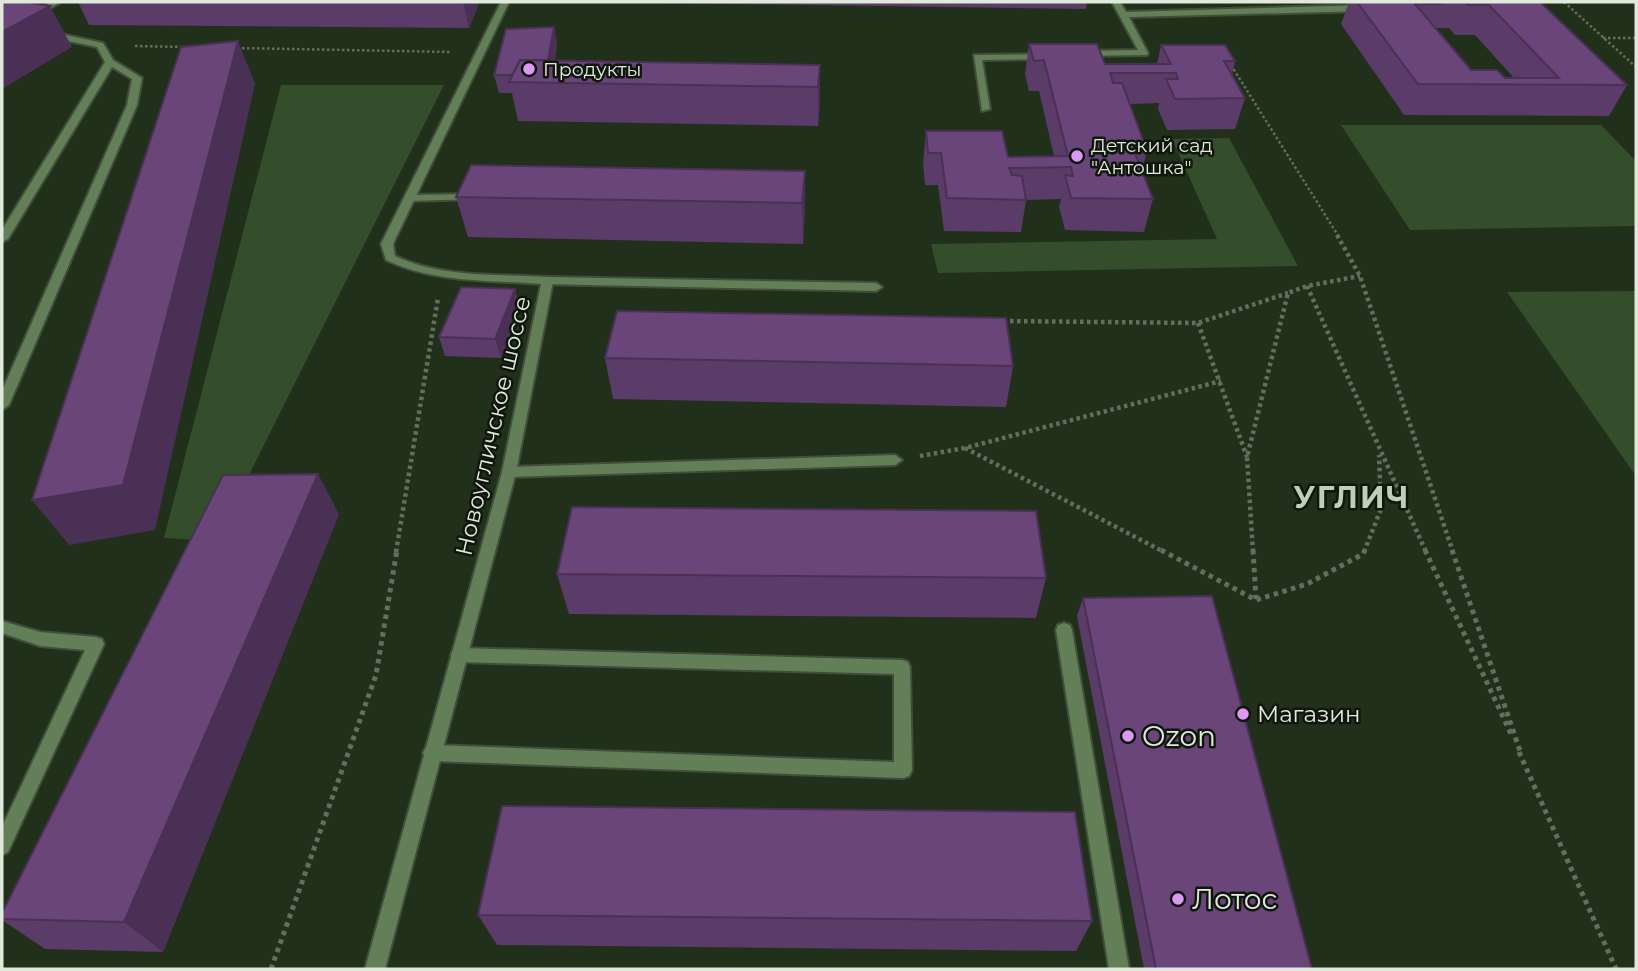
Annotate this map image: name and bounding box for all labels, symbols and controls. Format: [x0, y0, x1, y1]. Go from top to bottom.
place label: Продукты [543, 58, 641, 81]
marker: Продукты [521, 61, 537, 77]
place label: Детский сад "Антошка" [1091, 134, 1213, 179]
marker: Детский сад "Антошка" [1069, 148, 1085, 164]
street label: Новоугличское шоссе [450, 294, 536, 558]
district label: УГЛИЧ [1294, 479, 1410, 516]
place label: Магазин [1257, 700, 1361, 728]
marker: Магазин [1235, 706, 1251, 722]
place label: Ozon [1142, 719, 1216, 753]
marker: Ozon [1120, 728, 1136, 744]
place label: Лотос [1192, 882, 1277, 916]
marker: Лотос [1170, 891, 1186, 907]

